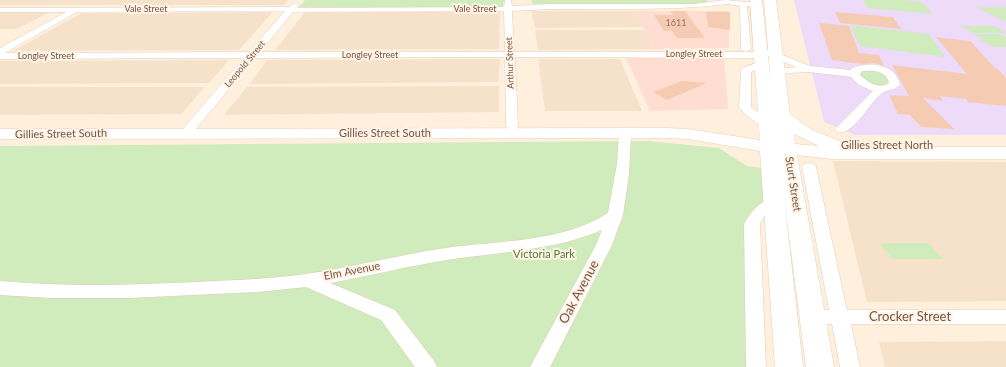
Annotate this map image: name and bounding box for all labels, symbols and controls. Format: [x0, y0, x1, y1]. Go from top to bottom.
street label: Vale Street [125, 4, 167, 14]
street label: Vale Street [454, 4, 496, 14]
house number: 1611 [666, 18, 686, 28]
street label: Arthur Street [504, 37, 516, 89]
street label: Leopold Street [222, 39, 268, 89]
street label: Longley Street [666, 49, 722, 59]
street label: Longley Street [342, 50, 398, 60]
street label: Longley Street [18, 51, 74, 61]
street label: Gillies Street South [339, 126, 431, 140]
street label: Gillies Street South [15, 127, 107, 141]
street label: Gillies Street North [841, 138, 933, 152]
street label: Sturt Street [782, 156, 804, 212]
park label: Victoria Park [513, 247, 575, 261]
street label: Oak Avenue [556, 258, 602, 326]
street label: Elm Avenue [323, 259, 381, 283]
street label: Crocker Street [869, 309, 951, 325]

